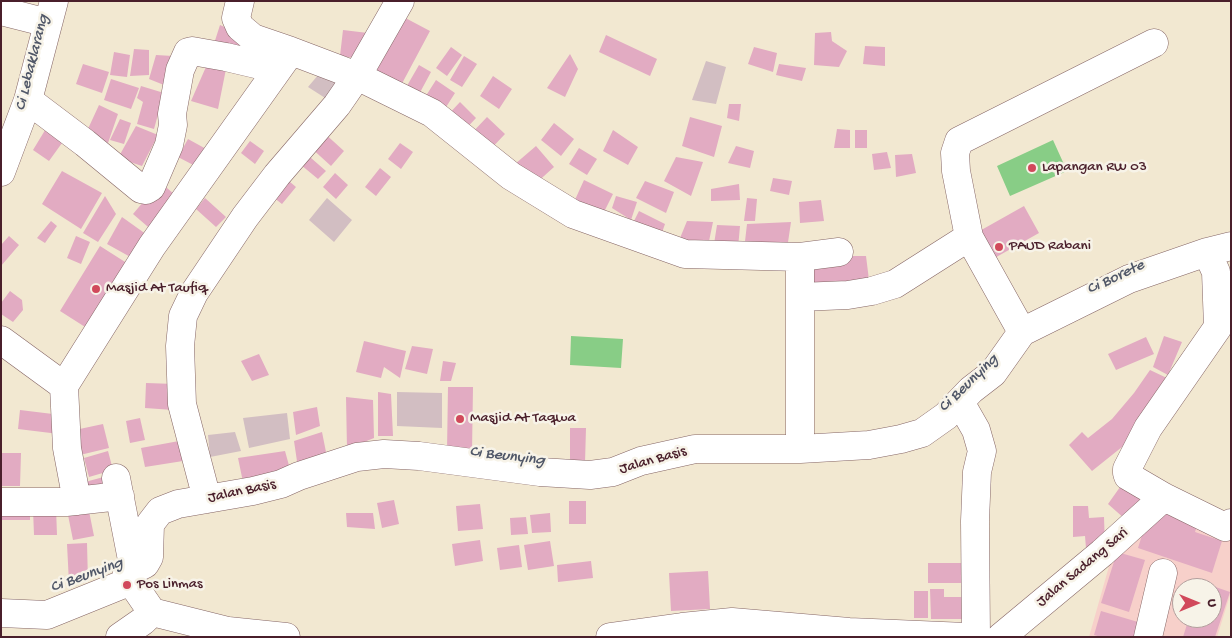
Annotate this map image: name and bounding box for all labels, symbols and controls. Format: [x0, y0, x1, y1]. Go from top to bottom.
water label: Ci Lebaklarang [12, 13, 54, 113]
place label: Lapangan RW 03 [1042, 159, 1147, 177]
marker: Lapangan RW 03 [1026, 162, 1038, 174]
place label: PAUD Rabani [1009, 238, 1091, 256]
marker: PAUD Rabani [993, 241, 1005, 253]
water label: Ci Borete [1084, 256, 1148, 300]
place label: Masjid At Taufiq [106, 280, 207, 298]
marker: Masjid At Taufiq [90, 283, 102, 295]
water label: Ci Beunying [935, 351, 1003, 417]
place label: Masjid At Taqwa [470, 410, 576, 428]
marker: Masjid At Taqwa [454, 413, 466, 425]
water label: Ci Beunying [468, 443, 546, 471]
street label: Jalan Basis [617, 443, 689, 479]
street label: Jalan Basis [206, 476, 278, 508]
street label: Jalan Sadang Sari [1034, 524, 1132, 612]
water label: Ci Beunying [48, 554, 126, 598]
place label: Pos Linmas [137, 576, 203, 594]
north arrow [1172, 578, 1222, 628]
marker: Pos Linmas [121, 579, 133, 591]
text: U [1203, 599, 1220, 607]

